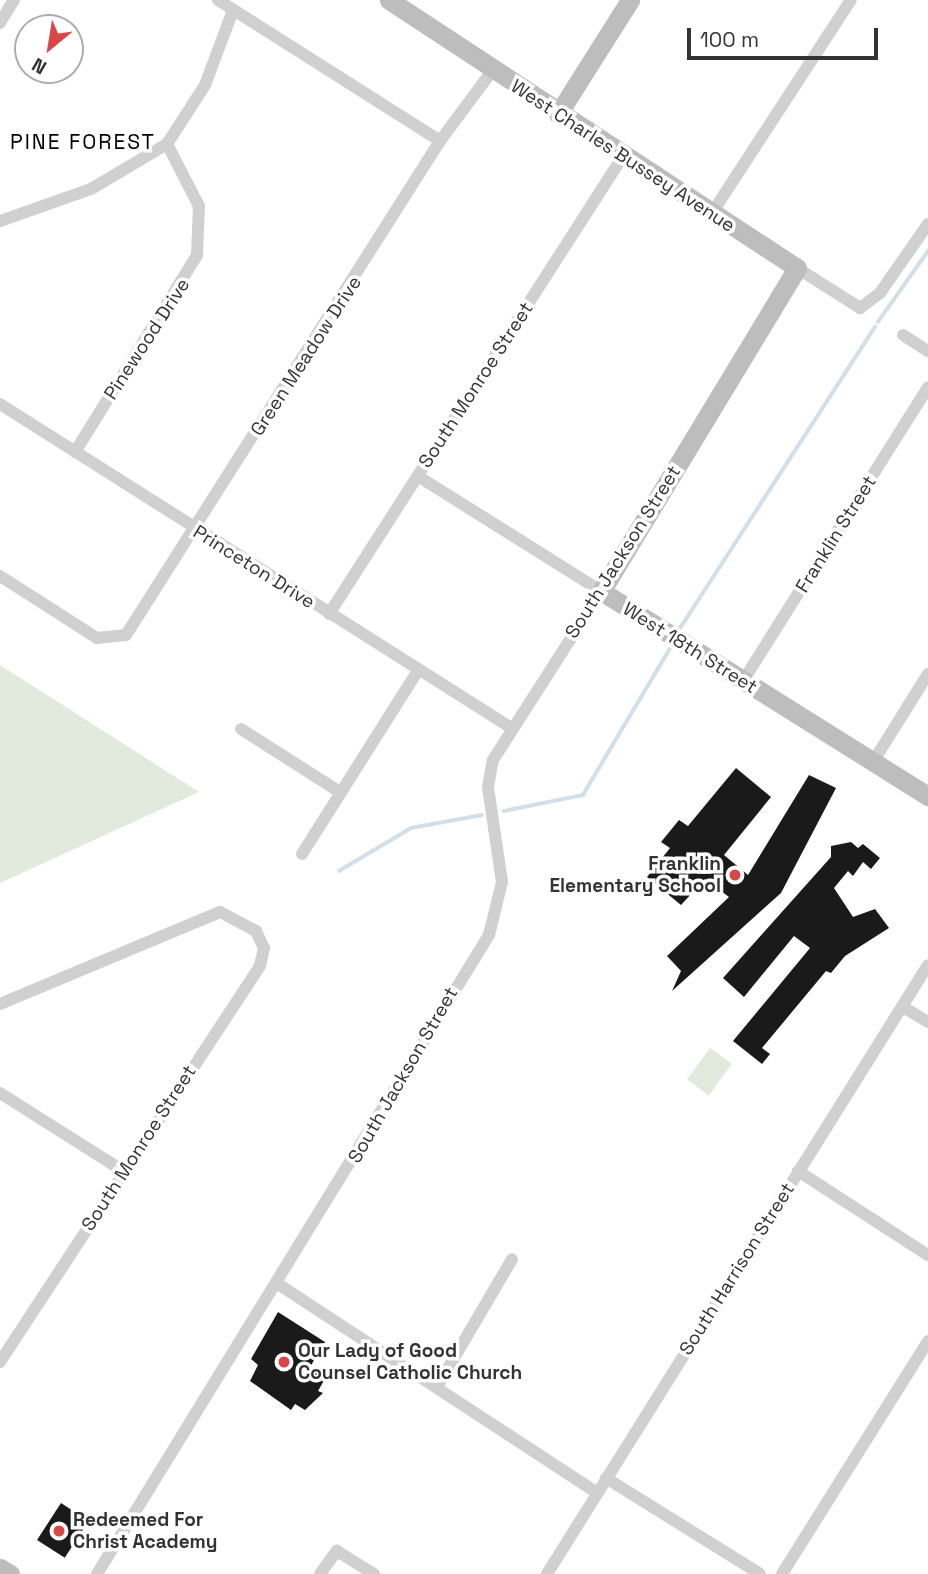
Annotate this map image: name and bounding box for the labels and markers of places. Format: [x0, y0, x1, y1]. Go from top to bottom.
place label: Franklin Elementary School [549, 853, 721, 897]
marker: Franklin Elementary School [727, 867, 743, 883]
place label: Our Lady of Good Counsel Catholic Church [298, 1340, 522, 1384]
marker: Our Lady of Good Counsel Catholic Church [276, 1354, 292, 1370]
place label: Redeemed For Christ Academy [73, 1509, 218, 1553]
marker: Redeemed For Christ Academy [51, 1523, 67, 1539]

